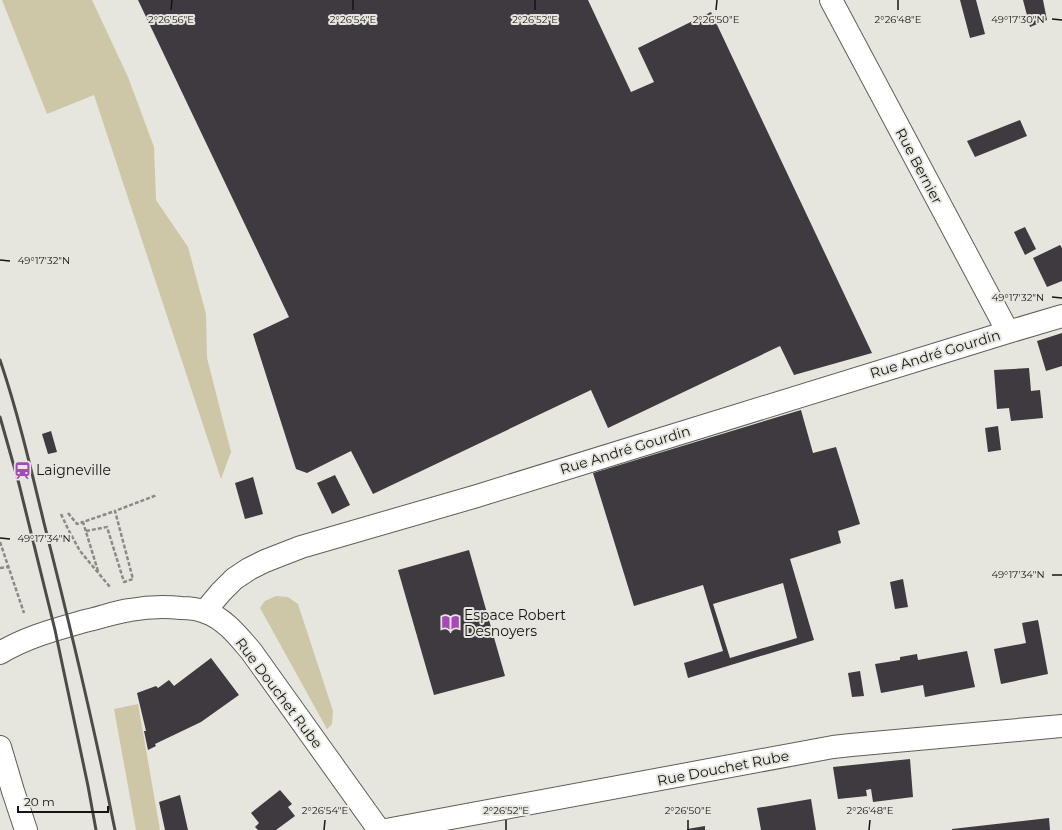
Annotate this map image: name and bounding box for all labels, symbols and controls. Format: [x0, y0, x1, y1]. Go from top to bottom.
text: 2°26'56"E [148, 13, 194, 26]
text: 2°26'54"E [330, 13, 376, 26]
text: 2°26'52"E [512, 13, 558, 26]
text: 2°26'50"E [693, 13, 740, 26]
text: 2°26'48"E [875, 13, 922, 26]
text: 49°17'30"N [991, 13, 1045, 26]
street label: Rue Bernier [891, 125, 947, 207]
text: 49°17'32"N [18, 254, 70, 267]
text: 49°17'32"N [992, 291, 1044, 304]
street label: Rue André Gourdin [868, 326, 1002, 382]
street label: Rue André Gourdin [558, 422, 692, 478]
station icon: Laigneville [13, 460, 33, 480]
place label: Laigneville [36, 461, 111, 479]
text: 49°17'34"N [17, 532, 71, 545]
text: 49°17'34"N [991, 568, 1045, 581]
place label: Espace Robert Desnoyers [464, 606, 566, 640]
library icon: Espace Robert Desnoyers [441, 613, 461, 633]
street label: Rue Douchet Rube [232, 634, 326, 752]
street label: Rue Douchet Rube [656, 746, 790, 790]
scale bar [18, 788, 108, 814]
text: 20 m [24, 794, 55, 809]
text: 2°26'54"E [302, 804, 348, 817]
text: 2°26'52"E [483, 804, 529, 817]
text: 2°26'50"E [665, 804, 712, 817]
text: 2°26'48"E [847, 804, 894, 817]

